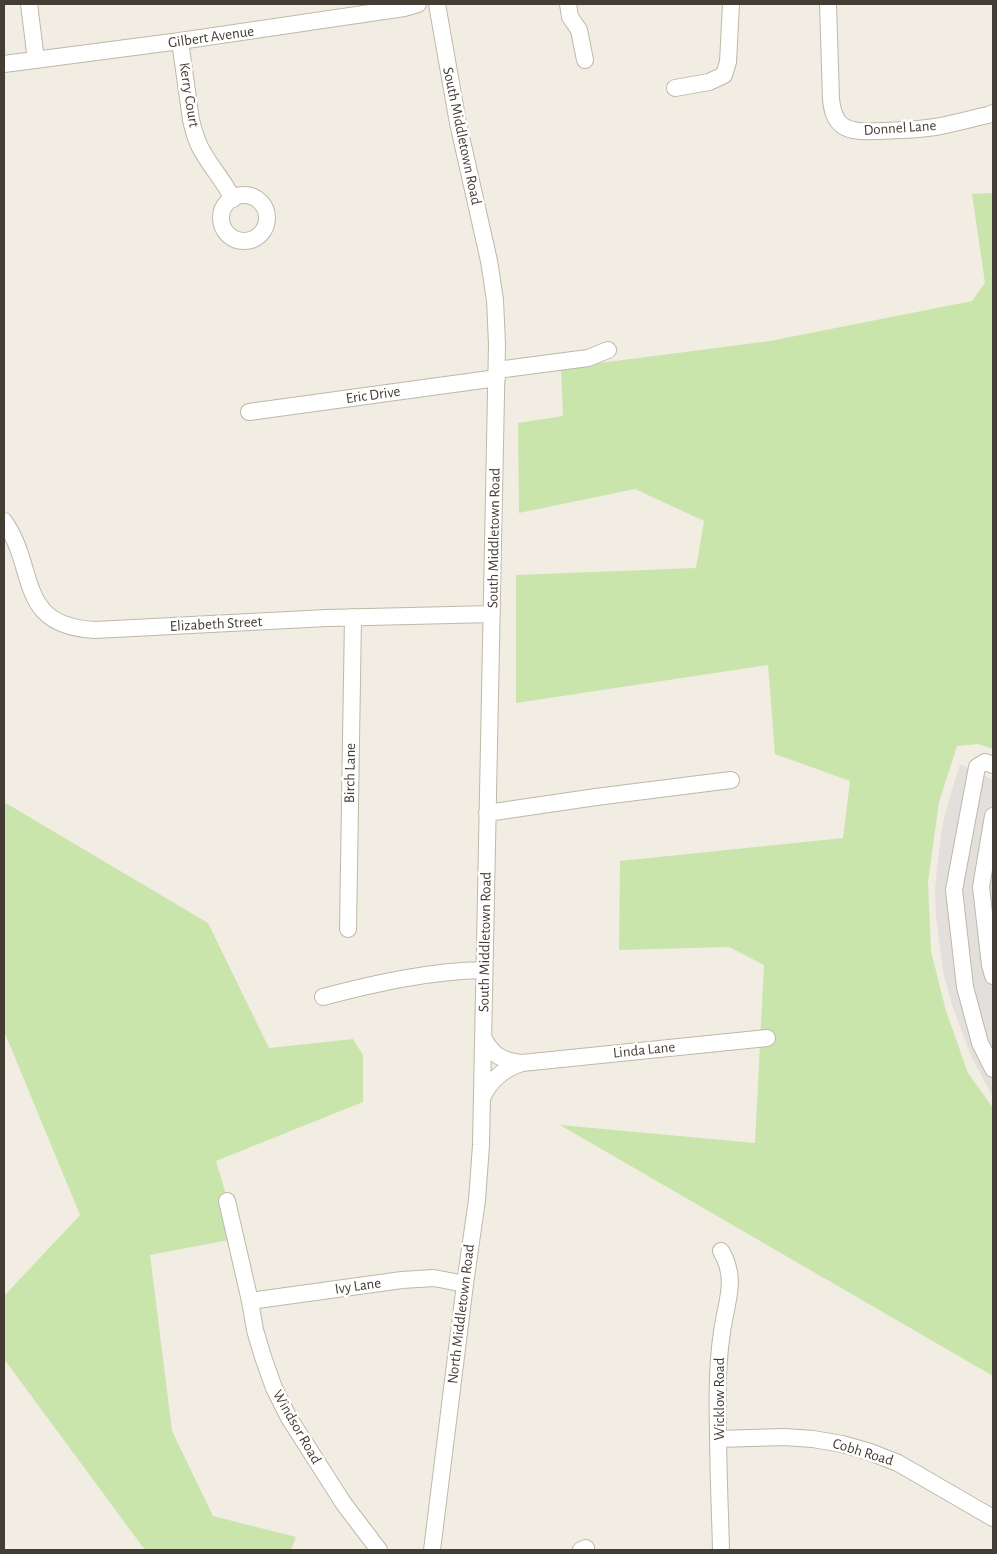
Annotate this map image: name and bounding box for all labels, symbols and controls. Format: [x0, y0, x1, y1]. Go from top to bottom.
street label: Gilbert Avenue [167, 22, 255, 52]
street label: Kerry Court [175, 61, 203, 129]
street label: South Middletown Road [439, 65, 485, 207]
street label: Donnel Lane [863, 116, 937, 140]
street label: Eric Drive [345, 382, 401, 408]
street label: South Middletown Road [484, 468, 504, 608]
street label: Elizabeth Street [169, 613, 263, 635]
street label: Birch Lane [340, 743, 360, 803]
street label: South Middletown Road [475, 872, 495, 1012]
street label: Linda Lane [612, 1038, 676, 1062]
street label: North Middletown Road [444, 1243, 478, 1385]
street label: Ivy Lane [334, 1274, 382, 1298]
street label: Wicklow Road [710, 1358, 728, 1440]
street label: Windsor Road [269, 1387, 325, 1467]
street label: Cobh Road [830, 1434, 896, 1470]

